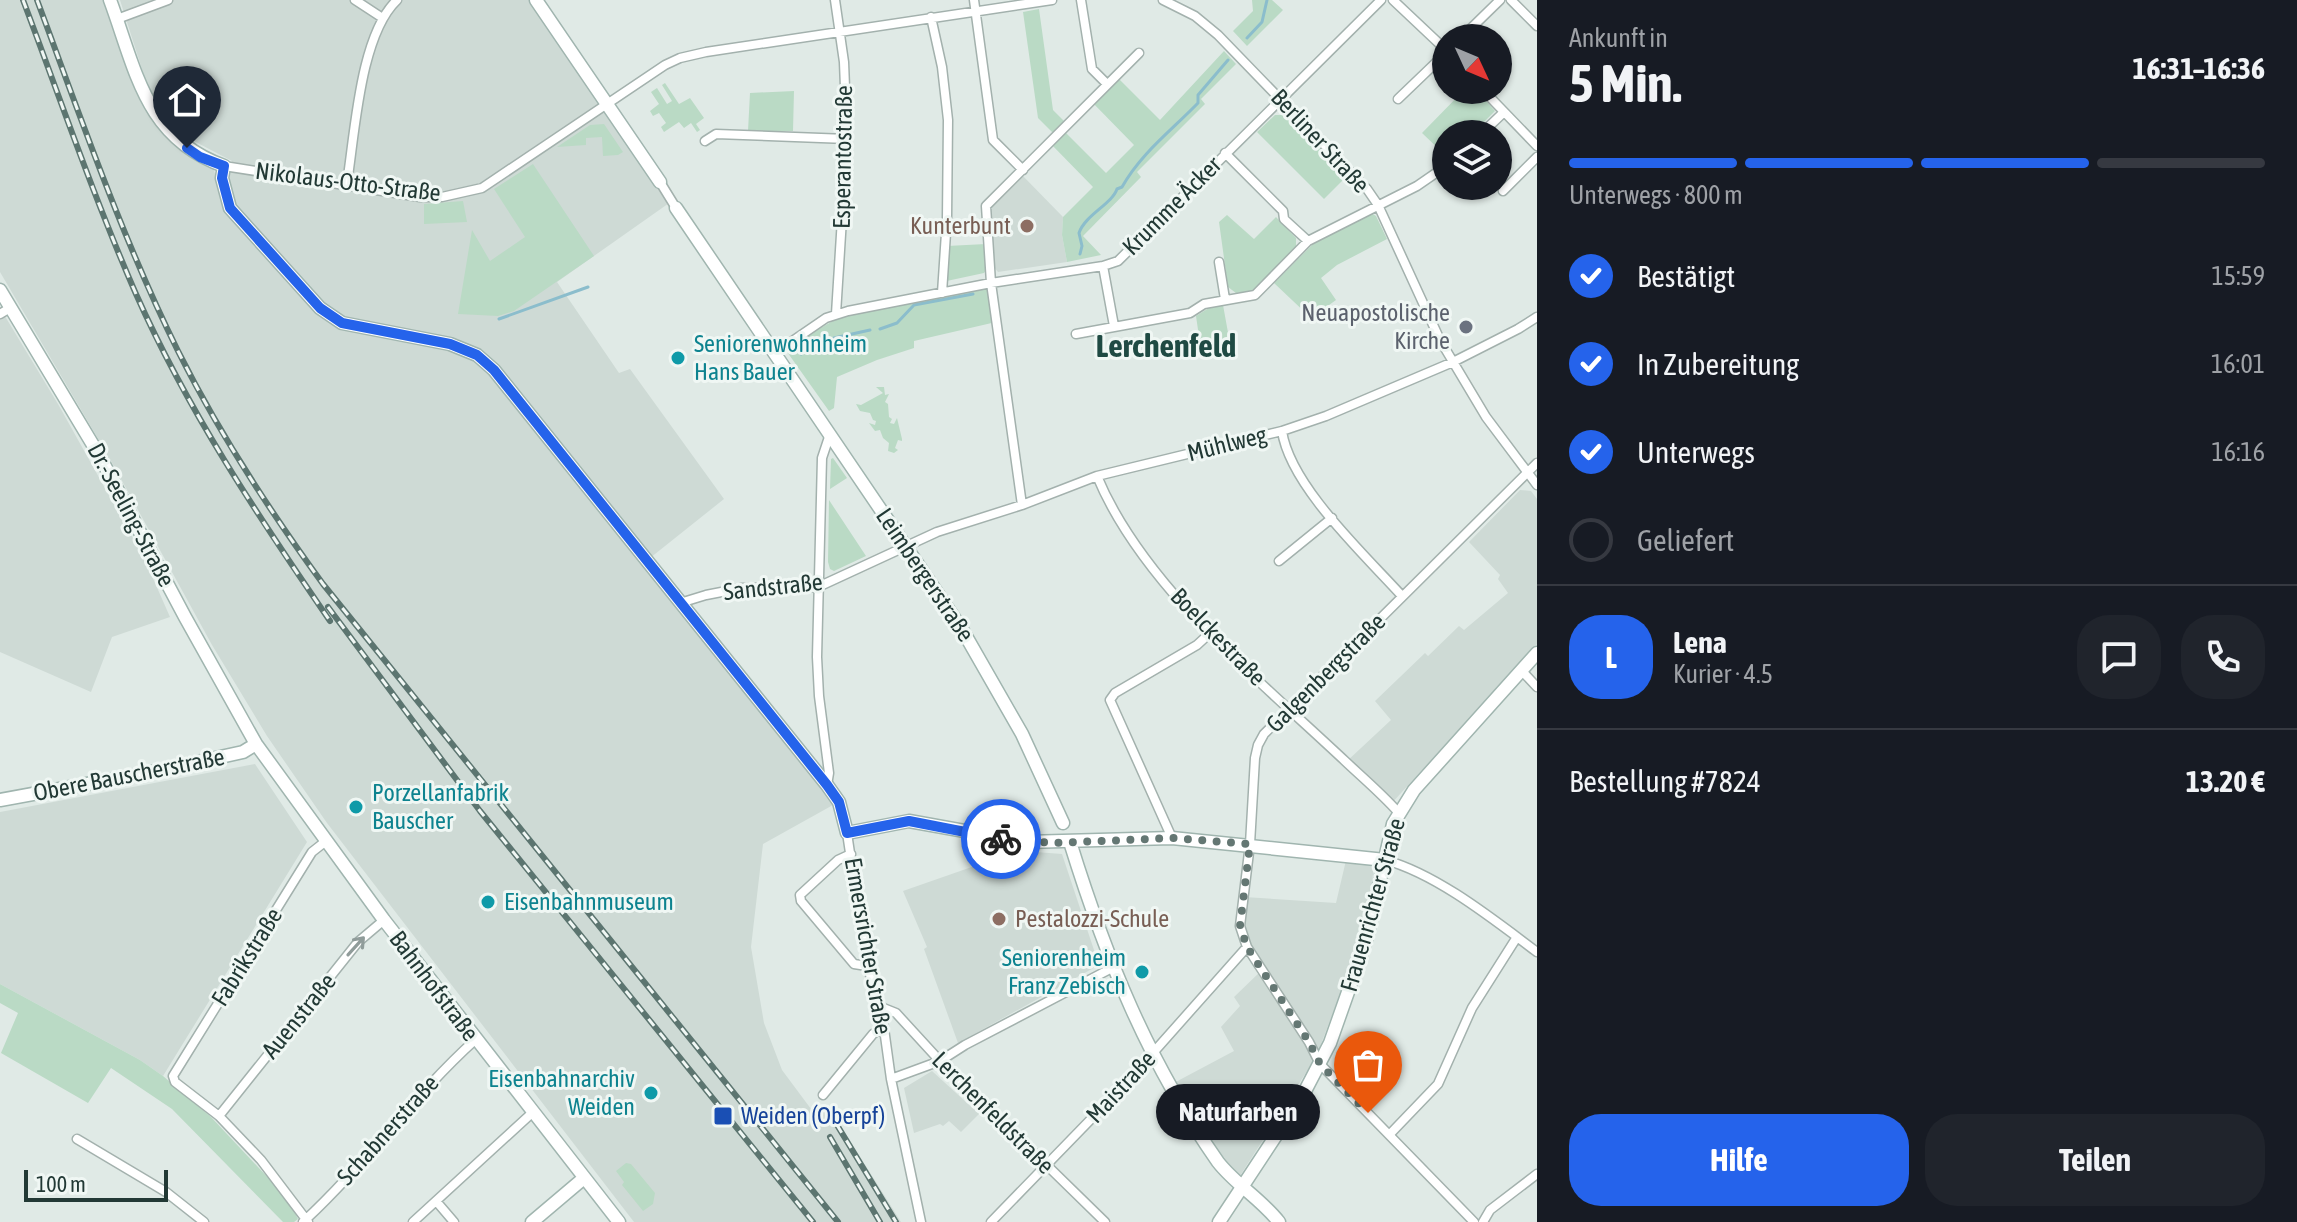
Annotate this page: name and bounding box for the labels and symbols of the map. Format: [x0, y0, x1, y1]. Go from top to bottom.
north arrow [1432, 24, 1512, 104]
pin [153, 66, 221, 148]
street label: Berliner Straße [1266, 84, 1375, 198]
street label: Esperantostraße [828, 85, 857, 229]
street label: Krumme Äcker [1117, 150, 1227, 260]
street label: Nikolaus-Otto-Straße [254, 157, 442, 206]
place label: Kunterbunt [910, 212, 1011, 239]
marker: Kunterbunt [1018, 217, 1036, 235]
place label: Neuapostolische Kirche [1301, 299, 1450, 354]
marker: Neuapostolische Kirche [1457, 318, 1475, 336]
district label: Lerchenfeld [1096, 327, 1236, 364]
place label: Seniorenwohnheim Hans Bauer [694, 330, 867, 385]
marker: Seniorenwohnheim Hans Bauer [669, 349, 687, 367]
street label: Mühlweg [1184, 420, 1270, 466]
street label: Dr.-Seeling-Straße [82, 439, 181, 591]
street label: Leimbergerstraße [871, 503, 980, 646]
street label: Sandstraße [722, 568, 824, 605]
street label: Boelckestraße [1165, 582, 1271, 691]
street label: Galgenbergstraße [1261, 608, 1391, 738]
street label: Obere Bauscherstraße [31, 743, 227, 806]
place label: Porzellanfabrik Bauscher [372, 779, 509, 834]
marker: Porzellanfabrik Bauscher [347, 798, 365, 816]
courier [961, 799, 1041, 879]
street label: Frauenrichter Straße [1335, 815, 1410, 995]
street label: Ermersrichter Straße [840, 855, 897, 1036]
place label: Eisenbahnmuseum [504, 888, 674, 915]
marker: Eisenbahnmuseum [479, 893, 497, 911]
street label: Fabrikstraße [206, 903, 287, 1011]
place label: Pestalozzi-Schule [1015, 905, 1169, 932]
marker: Pestalozzi-Schule [990, 910, 1008, 928]
street label: Bahnhofstraße [384, 925, 485, 1046]
one-way arrow [346, 936, 365, 957]
place label: Seniorenheim Franz Zebisch [1002, 944, 1126, 999]
marker: Seniorenheim Franz Zebisch [1133, 963, 1151, 981]
street label: Auenstraße [256, 968, 341, 1064]
pin [1334, 1031, 1402, 1113]
street label: Maistraße [1081, 1045, 1161, 1128]
street label: Lerchenfeldstraße [927, 1046, 1060, 1179]
place label: Eisenbahnarchiv Weiden [488, 1065, 635, 1120]
street label: Schabnerstraße [331, 1069, 444, 1190]
marker: Eisenbahnarchiv Weiden [642, 1084, 660, 1102]
callout: Naturfarben [1156, 1085, 1320, 1141]
place label: Weiden (Oberpf) [741, 1102, 885, 1129]
marker: Weiden (Oberpf) [712, 1105, 734, 1127]
scale bar [24, 1166, 168, 1202]

